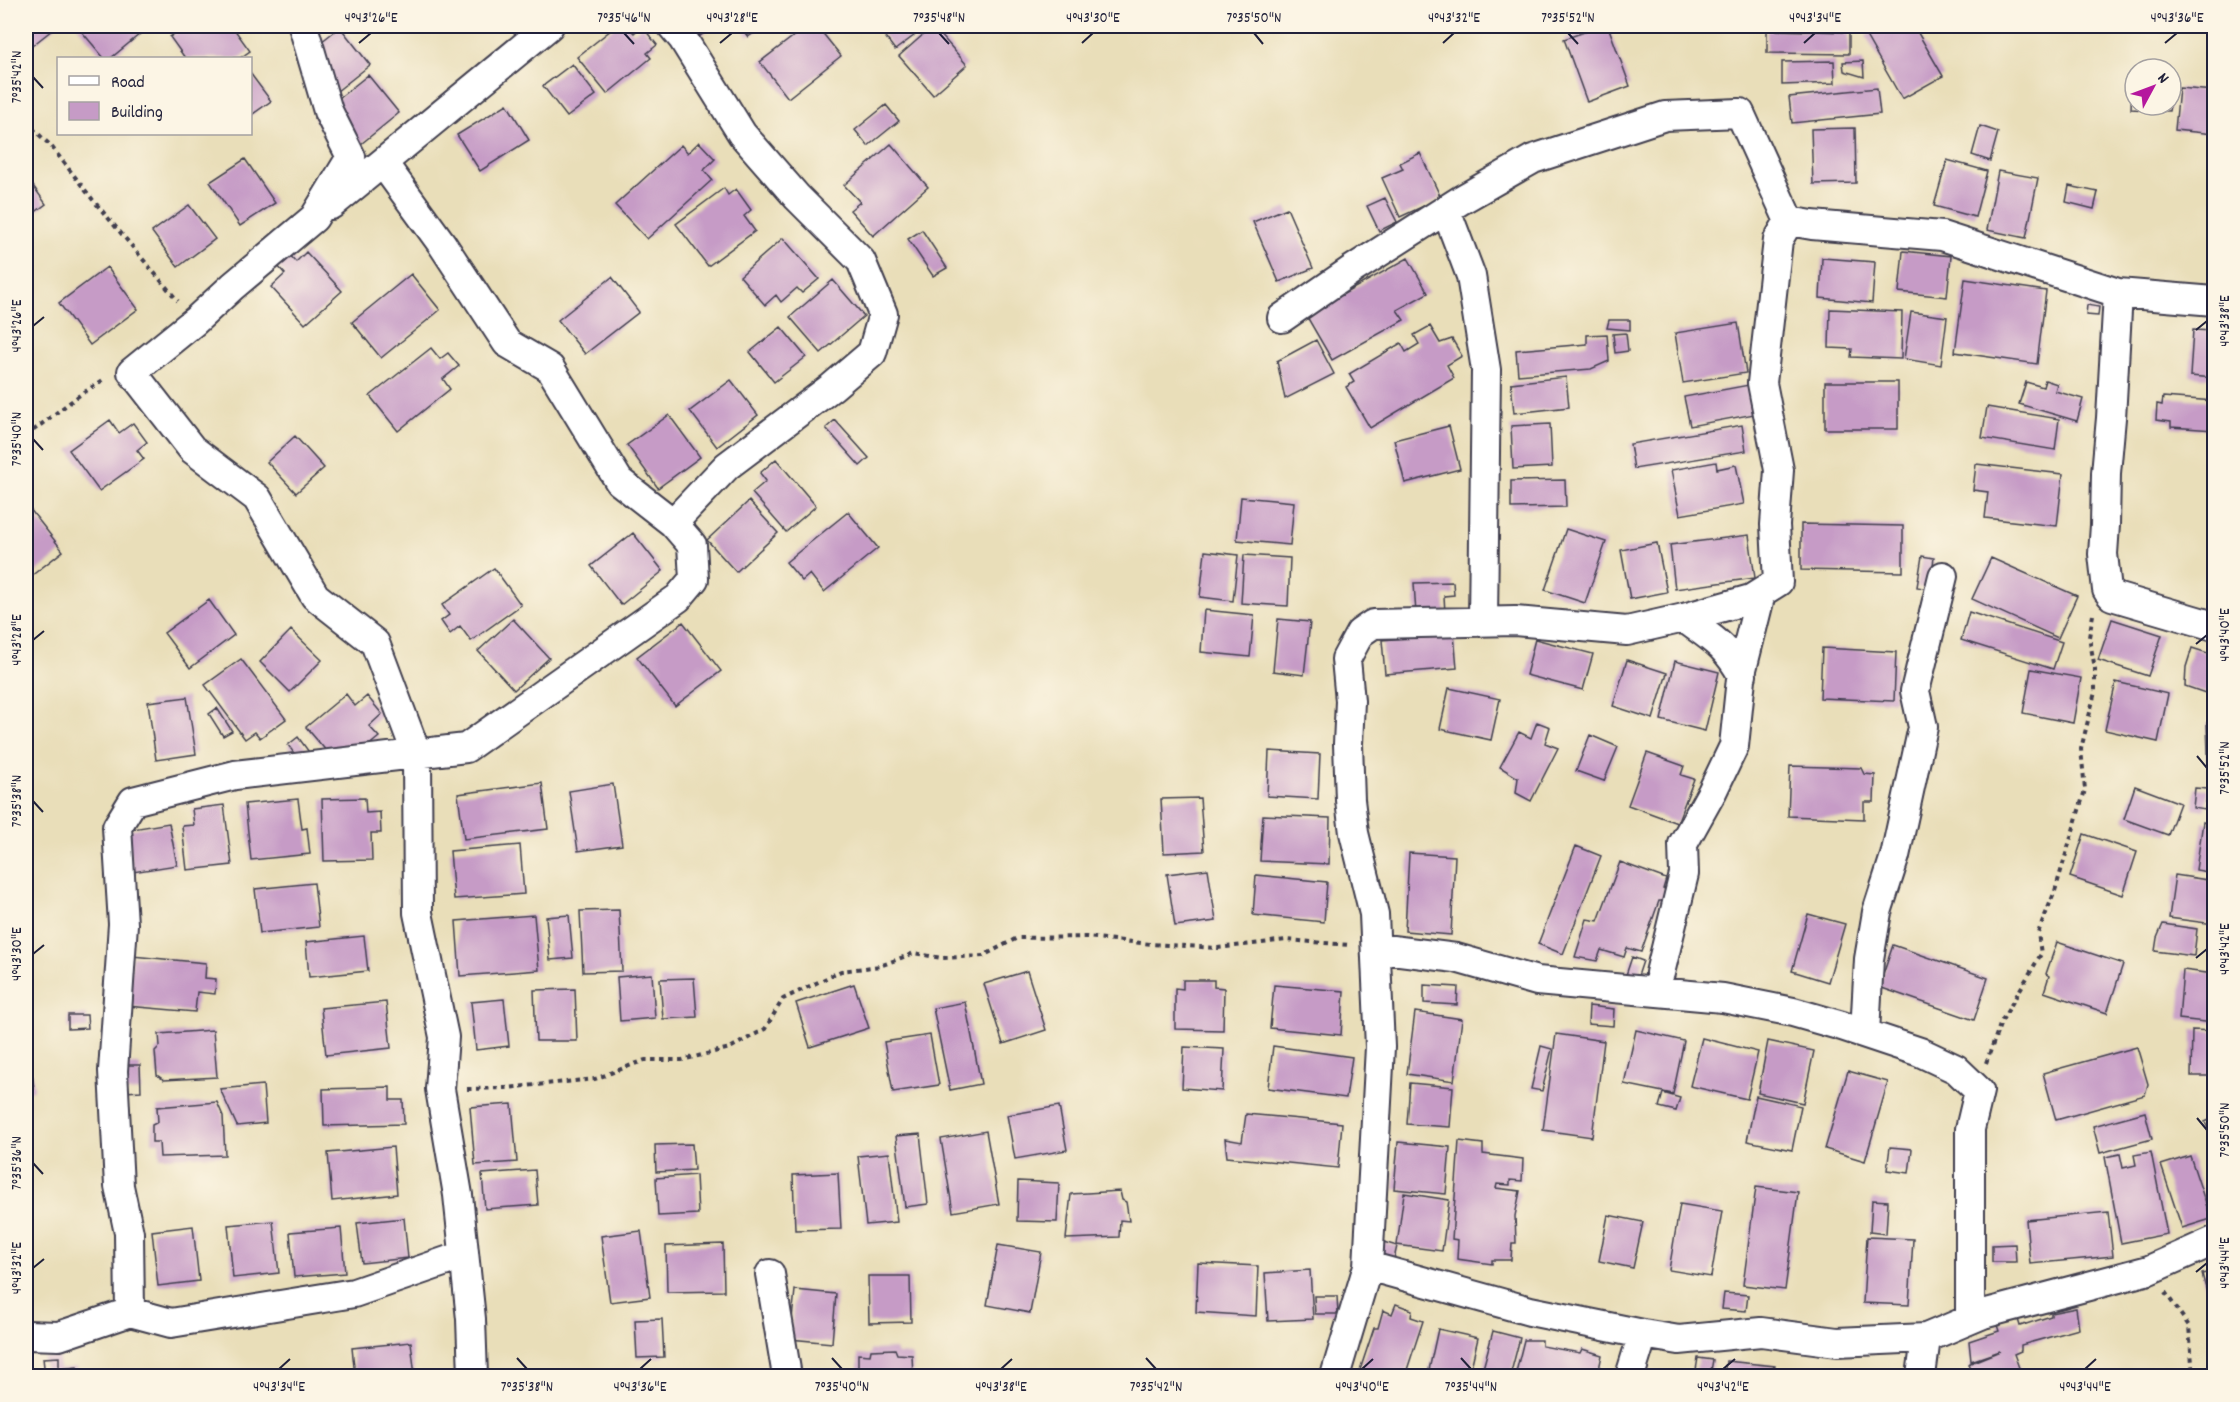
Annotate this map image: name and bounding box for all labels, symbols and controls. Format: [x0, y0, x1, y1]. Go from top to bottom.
text: 4°43'26"E [345, 8, 398, 30]
text: 7°35'46"N [597, 8, 651, 30]
text: 4°43'28"E [706, 8, 758, 30]
text: 7°35'48"N [913, 8, 965, 30]
text: 4°43'30"E [1066, 8, 1120, 30]
text: 7°35'50"N [1227, 8, 1282, 30]
text: 4°43'32"E [1428, 8, 1480, 30]
text: 7°35'52"N [1541, 8, 1595, 30]
text: 4°43'34"E [1789, 8, 1841, 30]
text: 4°43'36"E [2150, 8, 2204, 30]
text: 7°35'42"N [7, 51, 29, 103]
legend [57, 57, 252, 135]
north arrow [2123, 57, 2183, 117]
text: N [2151, 68, 2174, 89]
text: Road [111, 71, 145, 96]
text: Building [111, 101, 163, 126]
text: 4°43'38"E [2215, 295, 2237, 347]
text: 4°43'26"E [7, 299, 29, 352]
text: 7°35'40"N [7, 412, 29, 466]
text: 4°43'40"E [2215, 608, 2237, 662]
text: 4°43'28"E [7, 614, 29, 666]
text: 7°35'52"N [2215, 741, 2237, 795]
text: 7°35'38"N [7, 775, 29, 827]
text: 4°43'42"E [2215, 923, 2237, 975]
text: 4°43'30"E [7, 927, 29, 981]
text: 7°35'50"N [2215, 1103, 2237, 1158]
text: 7°35'36"N [7, 1136, 29, 1190]
text: 4°43'44"E [2215, 1237, 2237, 1289]
text: 4°43'32"E [7, 1242, 29, 1294]
text: 4°43'34"E [253, 1377, 305, 1399]
text: 7°35'38"N [501, 1377, 553, 1399]
text: 4°43'36"E [613, 1377, 667, 1399]
text: 7°35'40"N [815, 1377, 869, 1399]
text: 4°43'38"E [975, 1377, 1027, 1399]
text: 7°35'42"N [1130, 1377, 1182, 1399]
text: 4°43'40"E [1335, 1377, 1389, 1399]
text: 7°35'44"N [1445, 1377, 1497, 1399]
text: 4°43'42"E [1697, 1377, 1749, 1399]
text: 4°43'44"E [2059, 1377, 2111, 1399]

